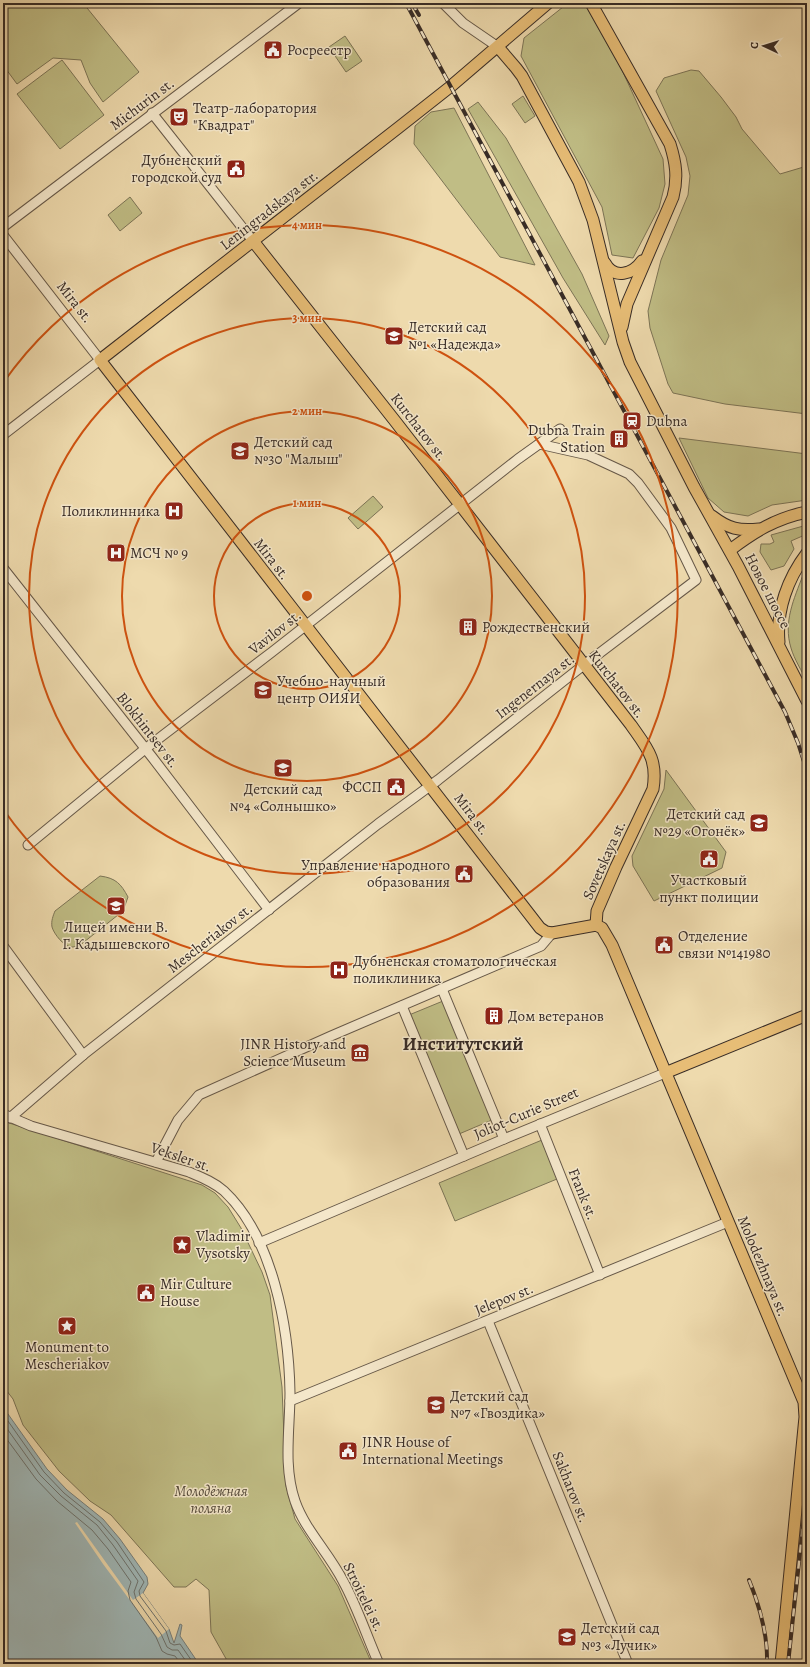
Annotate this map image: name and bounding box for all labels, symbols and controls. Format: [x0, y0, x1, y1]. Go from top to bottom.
north arrow [744, 26, 784, 66]
public building icon: Росреестр [262, 39, 284, 61]
place label: Росреестр [287, 40, 351, 60]
text: С [747, 41, 762, 49]
street label: Michurin st. [106, 73, 178, 135]
place label: Театр-лаборатория "Квадрат" [193, 98, 317, 135]
theatre icon: Театр-лаборатория "Квадрат" [168, 106, 190, 128]
place label: Дубненский городской суд [131, 150, 222, 187]
public building icon: Дубненский городской суд [225, 158, 247, 180]
street label: Leningradskaya str. [216, 165, 322, 255]
text: 4 мин [292, 217, 322, 233]
street label: Mira st. [52, 277, 98, 327]
text: 3 мин [292, 310, 322, 326]
place label: Детский сад №1 «Надежда» [408, 317, 501, 354]
school or university icon: Детский сад №1 «Надежда» [383, 325, 405, 347]
street label: Kurchatov st. [386, 389, 452, 465]
text: 2 мин [292, 403, 322, 419]
station icon: Dubna [621, 410, 643, 432]
place label: Dubna [646, 411, 688, 431]
place label: Dubna Train Station [528, 420, 605, 457]
building icon: Dubna Train Station [608, 428, 630, 450]
place label: Детский сад №30 "Малыш" [254, 432, 343, 469]
school or university icon: Детский сад №30 "Малыш" [229, 440, 251, 462]
text: 1 мин [293, 495, 321, 511]
hospital icon: Поликлинника [163, 500, 185, 522]
place label: Поликлинника [61, 501, 160, 521]
street label: Mira st. [249, 534, 295, 584]
hospital icon: МСЧ № 9 [105, 542, 127, 564]
place label: МСЧ № 9 [130, 543, 188, 563]
street label: Новое шоссе [740, 550, 796, 632]
centre of rings [300, 589, 314, 603]
street label: Vavilov st. [244, 605, 305, 659]
building icon: Рождественский [457, 616, 479, 638]
place label: Рождественский [482, 617, 590, 637]
street label: Kurchatov st. [584, 646, 650, 722]
street label: Ingenernaya st. [491, 649, 579, 723]
place label: Учебно-научный центр ОИЯИ [277, 671, 386, 708]
school or university icon: Учебно-научный центр ОИЯИ [252, 679, 274, 701]
street label: Blokhintsev st. [112, 688, 184, 772]
school or university icon: Детский сад №4 «Солнышко» [272, 757, 294, 779]
public building icon: ФССП [385, 776, 407, 798]
place label: ФССП [342, 777, 382, 797]
place label: Детский сад №4 «Солнышко» [229, 779, 337, 816]
street label: Mira st. [450, 789, 494, 839]
place label: Детский сад №29 «Огонёк» [653, 804, 746, 841]
school or university icon: Детский сад №29 «Огонёк» [748, 812, 770, 834]
street label: Sovetskaya st. [578, 817, 630, 903]
public building icon: Участковый пункт полиции [698, 848, 720, 870]
place label: Управление народного образования [301, 855, 450, 892]
public building icon: Управление народного образования [453, 863, 475, 885]
place label: Участковый пункт полиции [659, 870, 759, 907]
school or university icon: Лицей имени В. Г. Кадышевского [105, 895, 127, 917]
street label: Mescheriakov st. [163, 898, 257, 978]
place label: Лицей имени В. Г. Кадышевского [62, 917, 170, 954]
place label: Отделение связи №141980 [678, 926, 771, 963]
public building icon: Отделение связи №141980 [653, 934, 675, 956]
place label: Дубненская стоматологическая поликлиника [353, 951, 557, 988]
hospital icon: Дубненская стоматологическая поликлиника [328, 959, 350, 981]
building icon: Дом ветеранов [483, 1005, 505, 1027]
place label: Дом ветеранов [508, 1006, 604, 1026]
district label: Институтский [402, 1031, 524, 1057]
place label: JINR History and Science Museum [240, 1034, 347, 1071]
museum icon: JINR History and Science Museum [349, 1042, 371, 1064]
street label: Joliot-Curie Street [471, 1082, 581, 1144]
street label: Veksler st. [147, 1137, 214, 1177]
street label: Frank st. [564, 1165, 602, 1223]
street label: Molodezhnaya st. [733, 1213, 793, 1319]
place label: Vladimir Vysotsky [195, 1226, 251, 1263]
place icon: Vladimir Vysotsky [171, 1234, 193, 1256]
place label: Mir Culture House [160, 1274, 232, 1311]
street label: Jelepov st. [472, 1278, 536, 1320]
public building icon: Mir Culture House [135, 1282, 157, 1304]
place icon: Monument to Mescheriakov [56, 1315, 78, 1337]
place label: Monument to Mescheriakov [25, 1337, 109, 1374]
place label: Детский сад №7 «Гвоздика» [450, 1386, 545, 1423]
school or university icon: Детский сад №7 «Гвоздика» [425, 1394, 447, 1416]
place label: JINR House of International Meetings [362, 1432, 503, 1469]
public building icon: JINR House of International Meetings [337, 1440, 359, 1462]
street label: Sakharov st. [548, 1448, 594, 1526]
park label: Молодёжная поляна [174, 1481, 248, 1518]
street label: Stroitelei st. [339, 1559, 389, 1635]
place label: Детский сад №3 «Лучик» [581, 1618, 660, 1655]
school or university icon: Детский сад №3 «Лучик» [556, 1626, 578, 1648]

